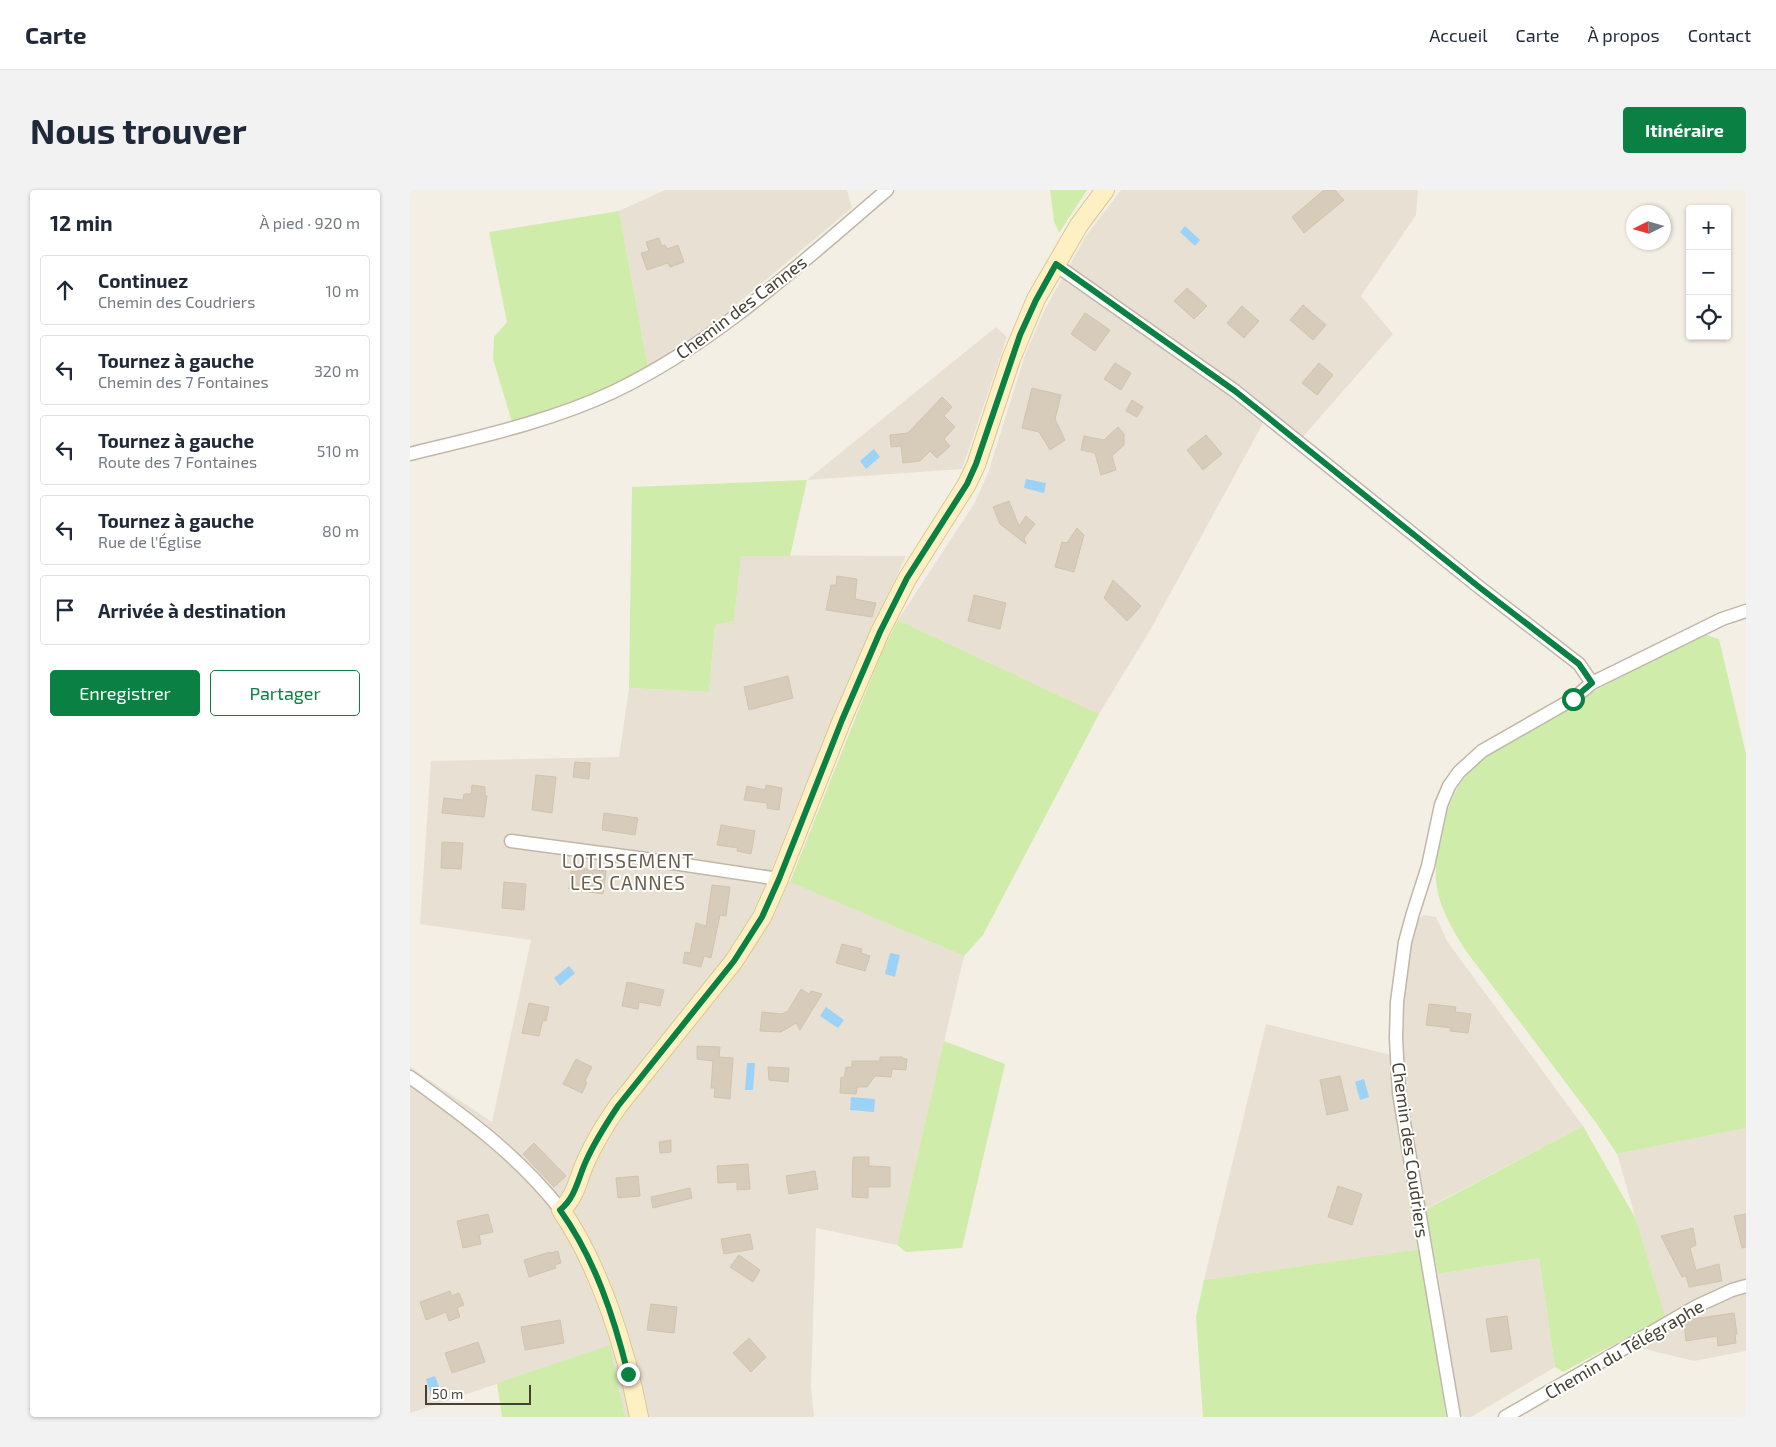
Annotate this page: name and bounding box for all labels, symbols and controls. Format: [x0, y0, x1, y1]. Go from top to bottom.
text: Carte [25, 20, 86, 49]
text: Accueil [1429, 24, 1488, 46]
text: Carte [1516, 24, 1559, 46]
text: À propos [1587, 24, 1660, 46]
text: Contact [1688, 24, 1751, 46]
button: Itinéraire [1623, 107, 1746, 153]
text: Nous trouver [30, 109, 247, 151]
north arrow [1626, 205, 1671, 250]
map controls [1686, 205, 1731, 340]
button: + [1686, 205, 1731, 250]
text: 12 min [50, 210, 113, 235]
text: À pied · 920 m [260, 213, 360, 232]
button: − [1686, 250, 1731, 295]
street label: Chemin des Cannes [671, 251, 811, 363]
text: Continuez [98, 269, 188, 292]
icon: ahead [51, 276, 79, 304]
text: 10 m [325, 281, 359, 300]
text: Chemin des Coudriers [98, 292, 255, 311]
button: locate [1686, 295, 1731, 340]
text: Tournez à gauche [98, 349, 254, 372]
icon: left [51, 356, 79, 384]
text: 320 m [314, 361, 359, 380]
text: Chemin des 7 Fontaines [98, 372, 269, 391]
text: Tournez à gauche [98, 429, 254, 452]
icon: left [51, 436, 79, 464]
text: 510 m [317, 441, 359, 460]
text: Route des 7 Fontaines [98, 452, 257, 471]
text: Tournez à gauche [98, 509, 254, 532]
icon: left [51, 516, 79, 544]
text: 80 m [322, 521, 359, 540]
text: Rue de l'Église [98, 532, 202, 551]
icon: arrive [51, 596, 79, 624]
text: Arrivée à destination [98, 599, 286, 622]
button: Enregistrer [50, 670, 200, 716]
button: Partager [210, 670, 360, 716]
route start [1562, 688, 1585, 711]
district label: LOTISSEMENT LES CANNES [562, 849, 694, 894]
street label: Chemin des Coudriers [1388, 1061, 1434, 1239]
street label: Chemin du Télégraphe [1541, 1294, 1707, 1404]
route end [617, 1363, 640, 1386]
scale bar [425, 1382, 531, 1405]
text: 50 m [432, 1385, 463, 1402]

